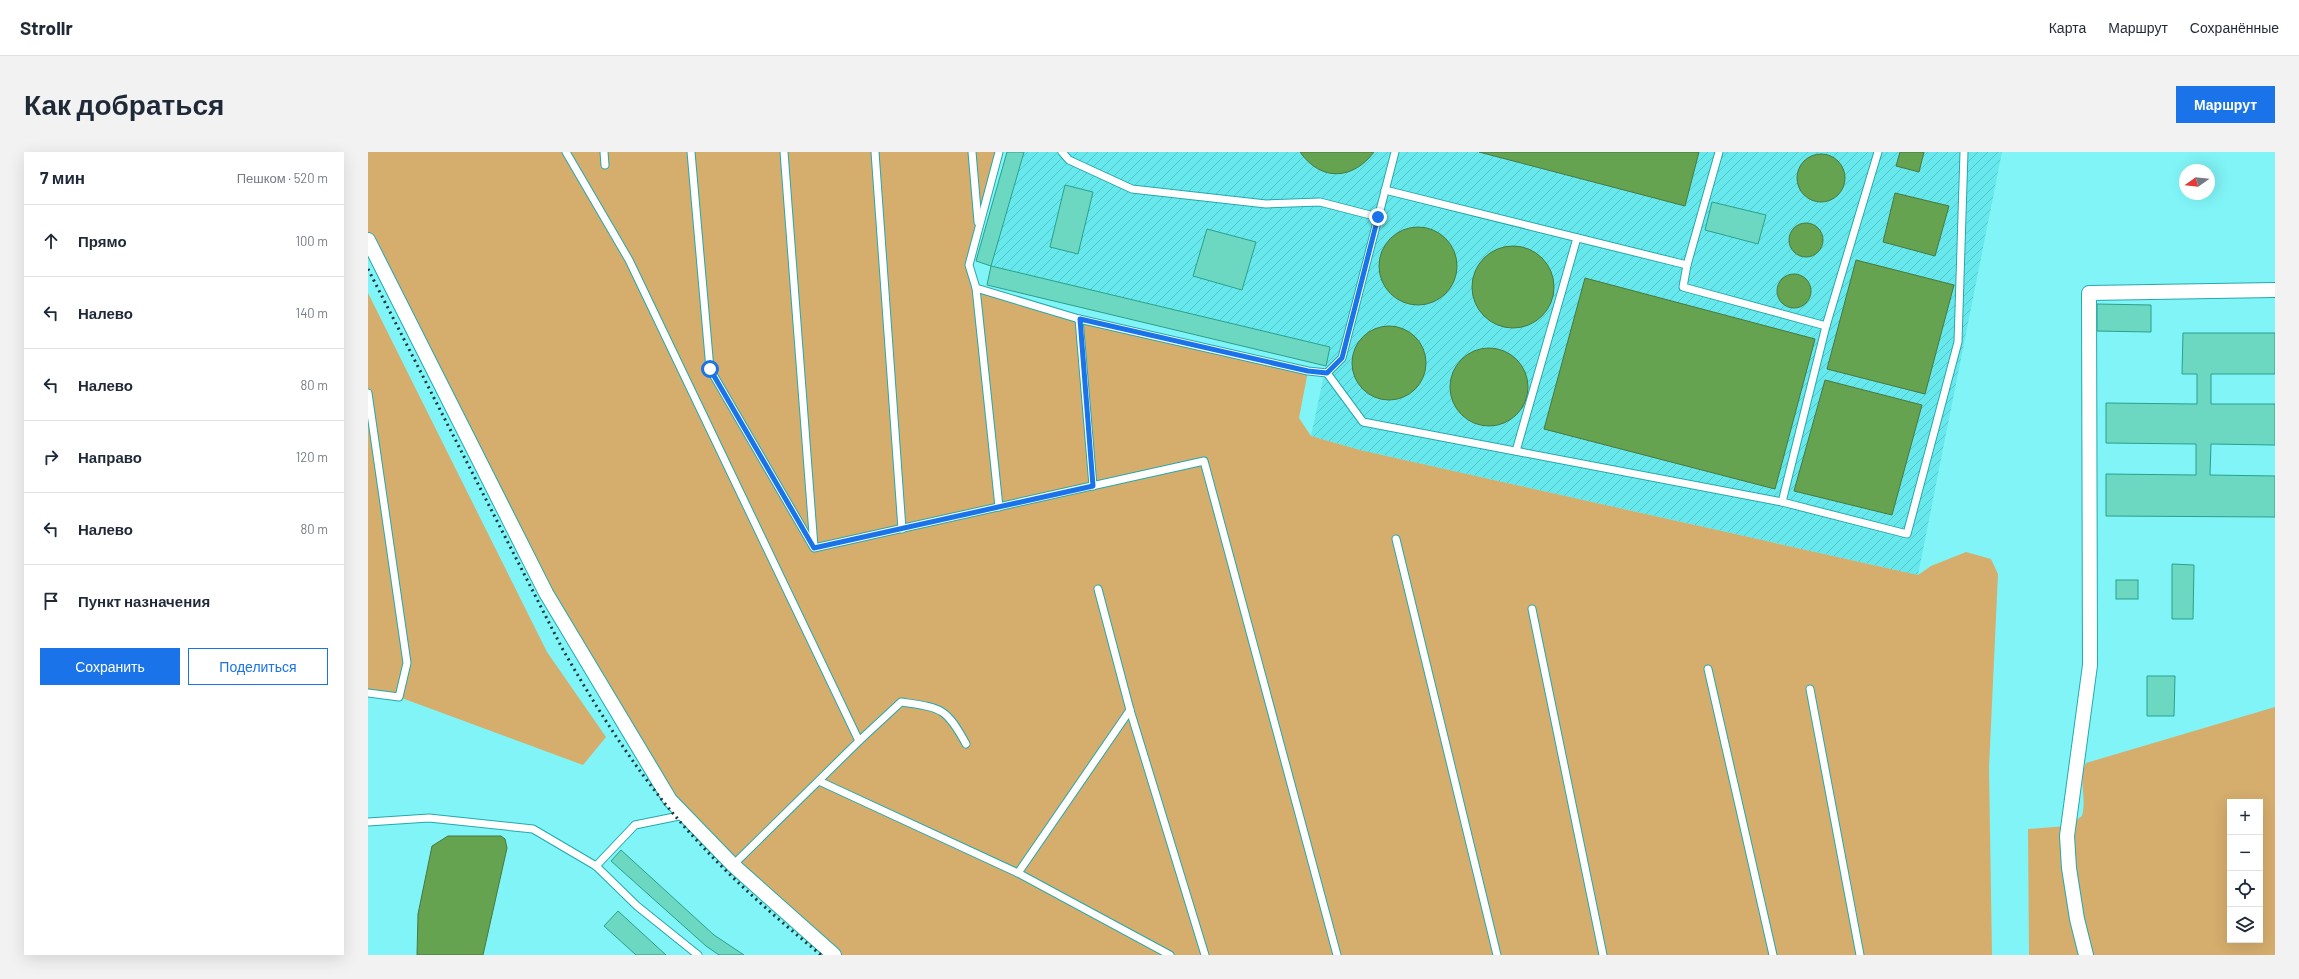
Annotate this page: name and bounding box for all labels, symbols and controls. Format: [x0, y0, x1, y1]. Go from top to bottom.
text: Strollr [20, 16, 73, 39]
text: Карта [2049, 19, 2086, 36]
text: Маршрут [2108, 19, 2168, 36]
text: Сохранённые [2190, 19, 2279, 36]
button: Маршрут [2176, 86, 2275, 123]
text: Как добраться [24, 87, 224, 121]
north arrow [2179, 164, 2215, 200]
text: 7 мин [40, 167, 85, 187]
text: Пешком · 520 m [237, 170, 328, 186]
route end [1369, 208, 1387, 226]
icon: ahead [40, 230, 62, 252]
text: Прямо [78, 232, 127, 250]
text: 100 m [295, 233, 328, 249]
icon: left [40, 302, 62, 324]
text: Налево [78, 304, 133, 322]
text: 140 m [296, 305, 328, 321]
route start [701, 360, 719, 378]
icon: left [40, 374, 62, 396]
text: Налево [78, 376, 133, 394]
text: 80 m [301, 377, 328, 393]
icon: right [40, 446, 62, 468]
text: Направо [78, 448, 142, 466]
text: 120 m [296, 449, 328, 465]
icon: left [40, 518, 62, 540]
text: Налево [78, 520, 133, 538]
text: 80 m [301, 521, 328, 537]
icon: arrive [40, 590, 62, 612]
text: Пункт назначения [78, 592, 210, 610]
button: Сохранить [40, 648, 180, 685]
button: Поделиться [188, 648, 328, 685]
map controls [2227, 799, 2263, 943]
button: + [2227, 799, 2263, 835]
button: − [2227, 835, 2263, 871]
button: locate [2227, 871, 2263, 907]
button: layers [2227, 907, 2263, 943]

